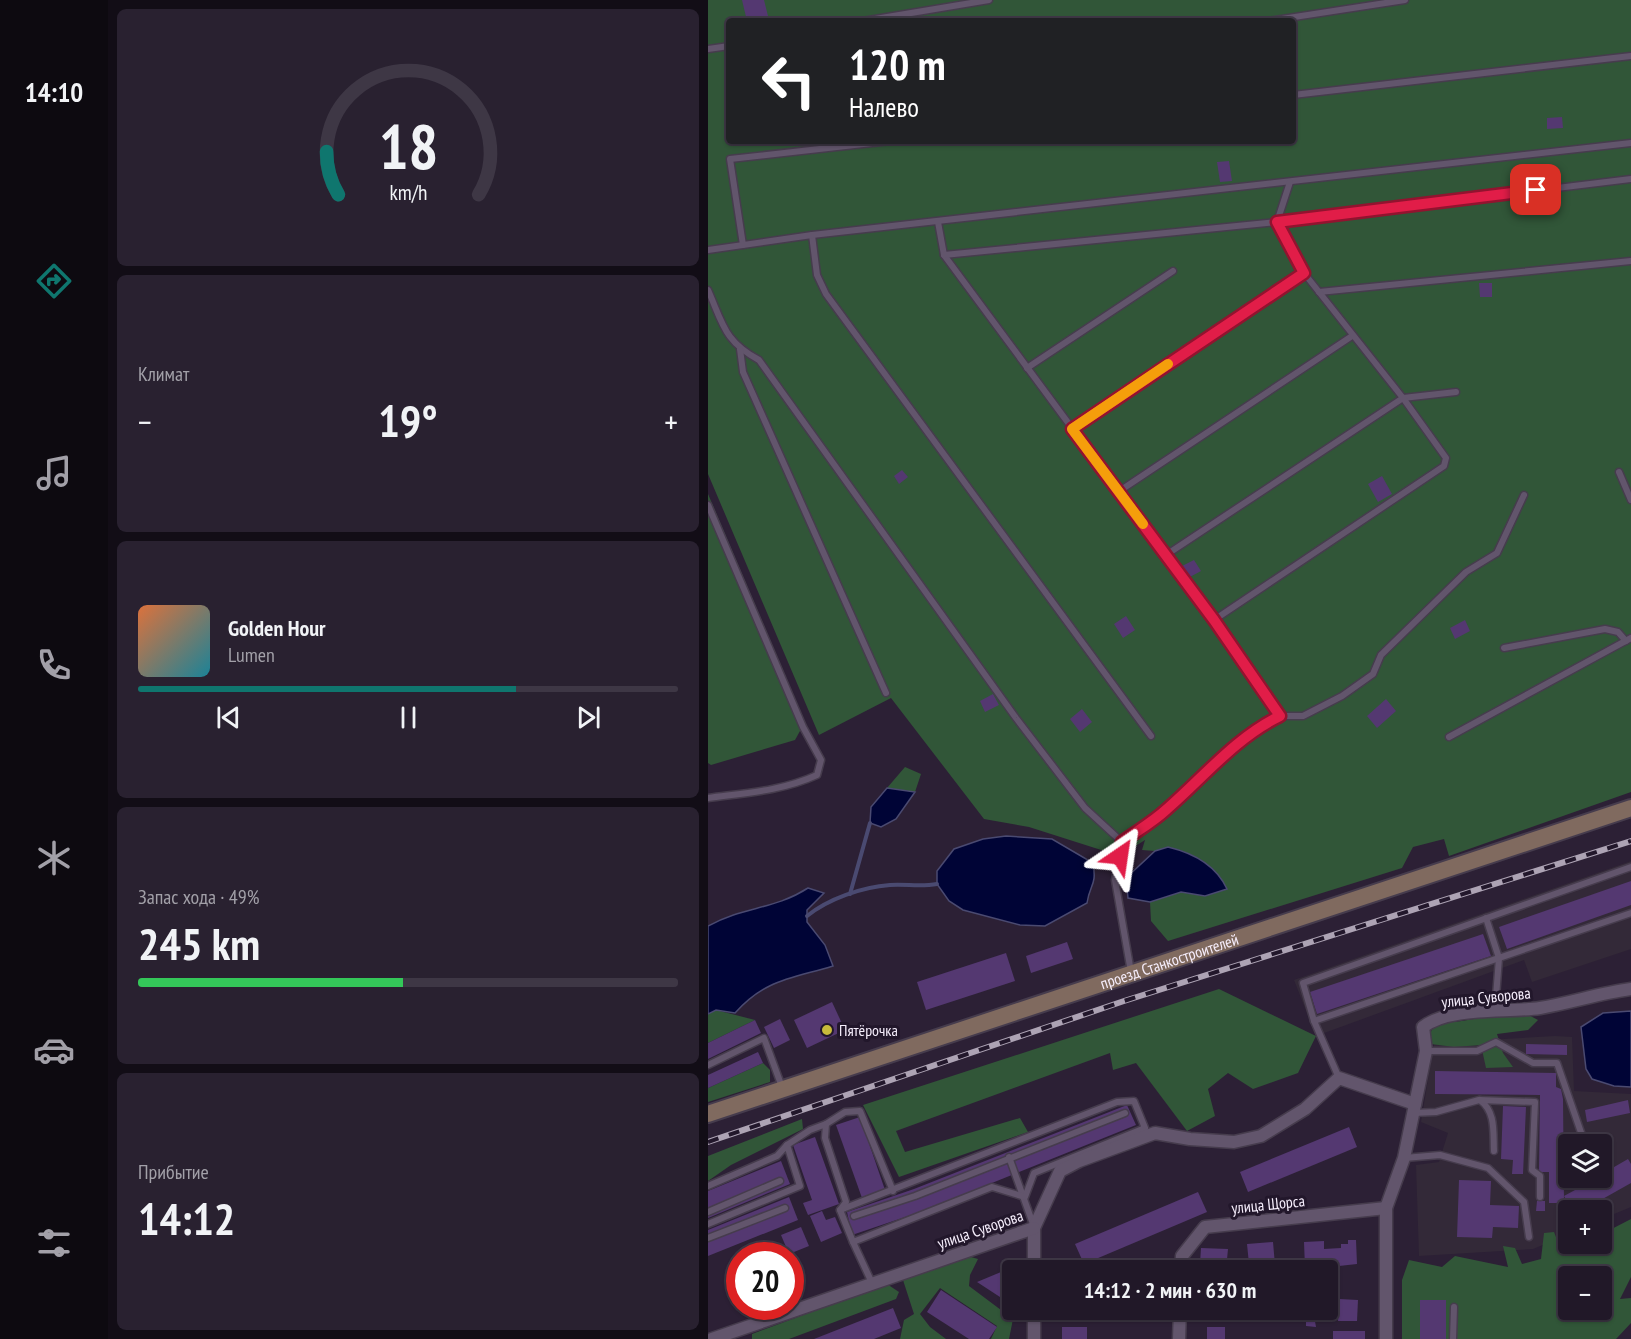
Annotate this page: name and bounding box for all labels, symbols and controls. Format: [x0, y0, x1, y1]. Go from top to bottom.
text: 120 m [849, 37, 946, 92]
icon: left [750, 42, 828, 120]
text: 14:10 [25, 75, 83, 109]
text: Налево [849, 90, 919, 124]
text: 18 [378, 105, 438, 186]
pin [1510, 164, 1561, 215]
icon: arrive [1519, 173, 1552, 206]
text: km/h [389, 178, 427, 206]
icon: directions [33, 260, 75, 302]
text: Климат [138, 361, 189, 387]
text: 19° [378, 391, 438, 449]
text: − [138, 400, 152, 443]
text: + [664, 400, 678, 443]
icon: music [33, 452, 75, 494]
text: Golden Hour [228, 614, 326, 642]
text: Lumen [228, 642, 275, 668]
icon: phone [33, 644, 75, 686]
icon: previous [212, 701, 245, 734]
icon: pause [392, 701, 425, 734]
icon: next [572, 701, 605, 734]
position arrow [1088, 824, 1152, 888]
icon: climate [33, 837, 75, 879]
text: Запас хода · 49% [138, 884, 259, 910]
text: 245 km [138, 914, 260, 972]
street label: проезд Станкостроителей [1098, 929, 1241, 993]
street label: улица Суворова [1440, 982, 1532, 1012]
place label: Пятёрочка [839, 1020, 898, 1040]
marker: Пятёрочка [820, 1023, 834, 1037]
icon: car [33, 1029, 75, 1071]
map controls [1558, 1134, 1612, 1320]
button: layers [1558, 1134, 1612, 1188]
text: Прибытие [138, 1159, 209, 1185]
text: 14:12 [138, 1189, 235, 1247]
street label: улица Щорса [1230, 1190, 1306, 1218]
button: + [1558, 1200, 1612, 1254]
street label: улица Суворова [934, 1205, 1026, 1253]
icon: filters [33, 1222, 75, 1264]
speed limit sign: 20 [726, 1242, 804, 1320]
button: − [1558, 1266, 1612, 1320]
text: 14:12 · 2 мин · 630 m [1084, 1276, 1256, 1304]

